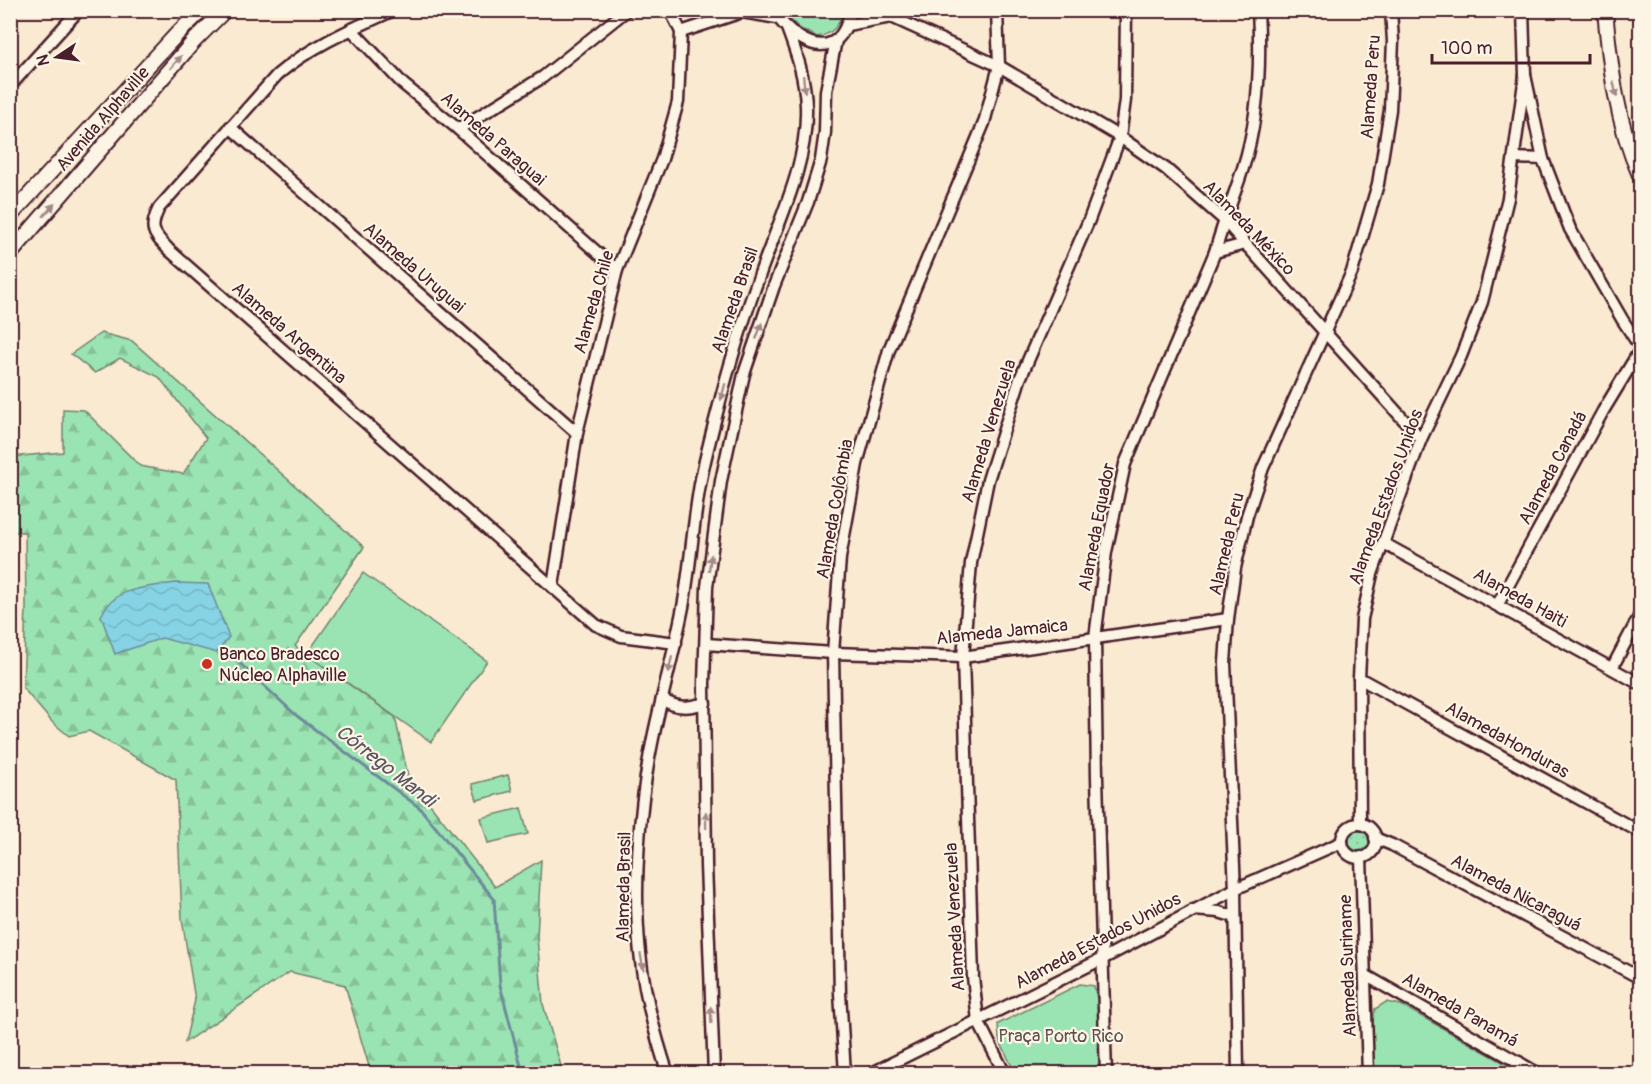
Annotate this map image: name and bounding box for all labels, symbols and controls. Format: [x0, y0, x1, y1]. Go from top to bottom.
north arrow [27, 27, 87, 87]
scale bar [1432, 27, 1590, 65]
street label: Alameda Peru [1356, 34, 1386, 140]
text: 100 m [1441, 37, 1493, 60]
text: N [32, 52, 54, 68]
one-way arrow [170, 54, 183, 70]
street label: Avenida Alphaville [51, 62, 155, 176]
one-way arrow [799, 75, 809, 94]
one-way arrow [1611, 80, 1620, 99]
street label: Alameda Paraguai [436, 87, 550, 191]
street label: Alameda México [1198, 175, 1301, 281]
one-way arrow [42, 203, 55, 218]
street label: Alameda Uruguai [358, 218, 470, 318]
street label: Alameda Brasil [706, 244, 764, 356]
street label: Alameda Chile [568, 248, 620, 356]
street label: Alameda Argentina [227, 277, 351, 389]
one-way arrow [755, 322, 764, 340]
street label: Alameda Venezuela [956, 357, 1022, 505]
one-way arrow [718, 383, 727, 401]
street label: Alameda Estados Unidos [1344, 406, 1428, 588]
street label: Alameda Canadá [1514, 407, 1592, 529]
street label: Alameda Colômbia [811, 437, 859, 581]
street label: Alameda Equador [1073, 460, 1121, 593]
street label: Alameda Peru [1204, 490, 1250, 598]
one-way arrow [705, 553, 714, 572]
street label: Alameda Haiti [1469, 563, 1571, 633]
street label: Alameda Jamaica [935, 614, 1069, 650]
place label: Banco Bradesco Núcleo Alphaville [219, 643, 347, 687]
one-way arrow [665, 656, 675, 674]
marker: Banco Bradesco Núcleo Alphaville [200, 657, 214, 671]
street label: AlamedaHonduras [1441, 696, 1573, 784]
water label: Córrego Mandi [331, 719, 444, 815]
one-way arrow [701, 811, 711, 830]
street label: Alameda Brasil [612, 831, 636, 943]
street label: Alameda Venezuela [940, 842, 970, 992]
street label: Alameda Nicaraguá [1447, 849, 1585, 937]
street label: Alameda Estados Unidos [1011, 887, 1185, 995]
street label: Alameda Suriname [1334, 894, 1362, 1038]
one-way arrow [637, 953, 646, 972]
street label: Alameda Panamá [1398, 967, 1522, 1053]
one-way arrow [707, 1006, 716, 1025]
park label: Praça Porto Rico [998, 1025, 1124, 1048]

